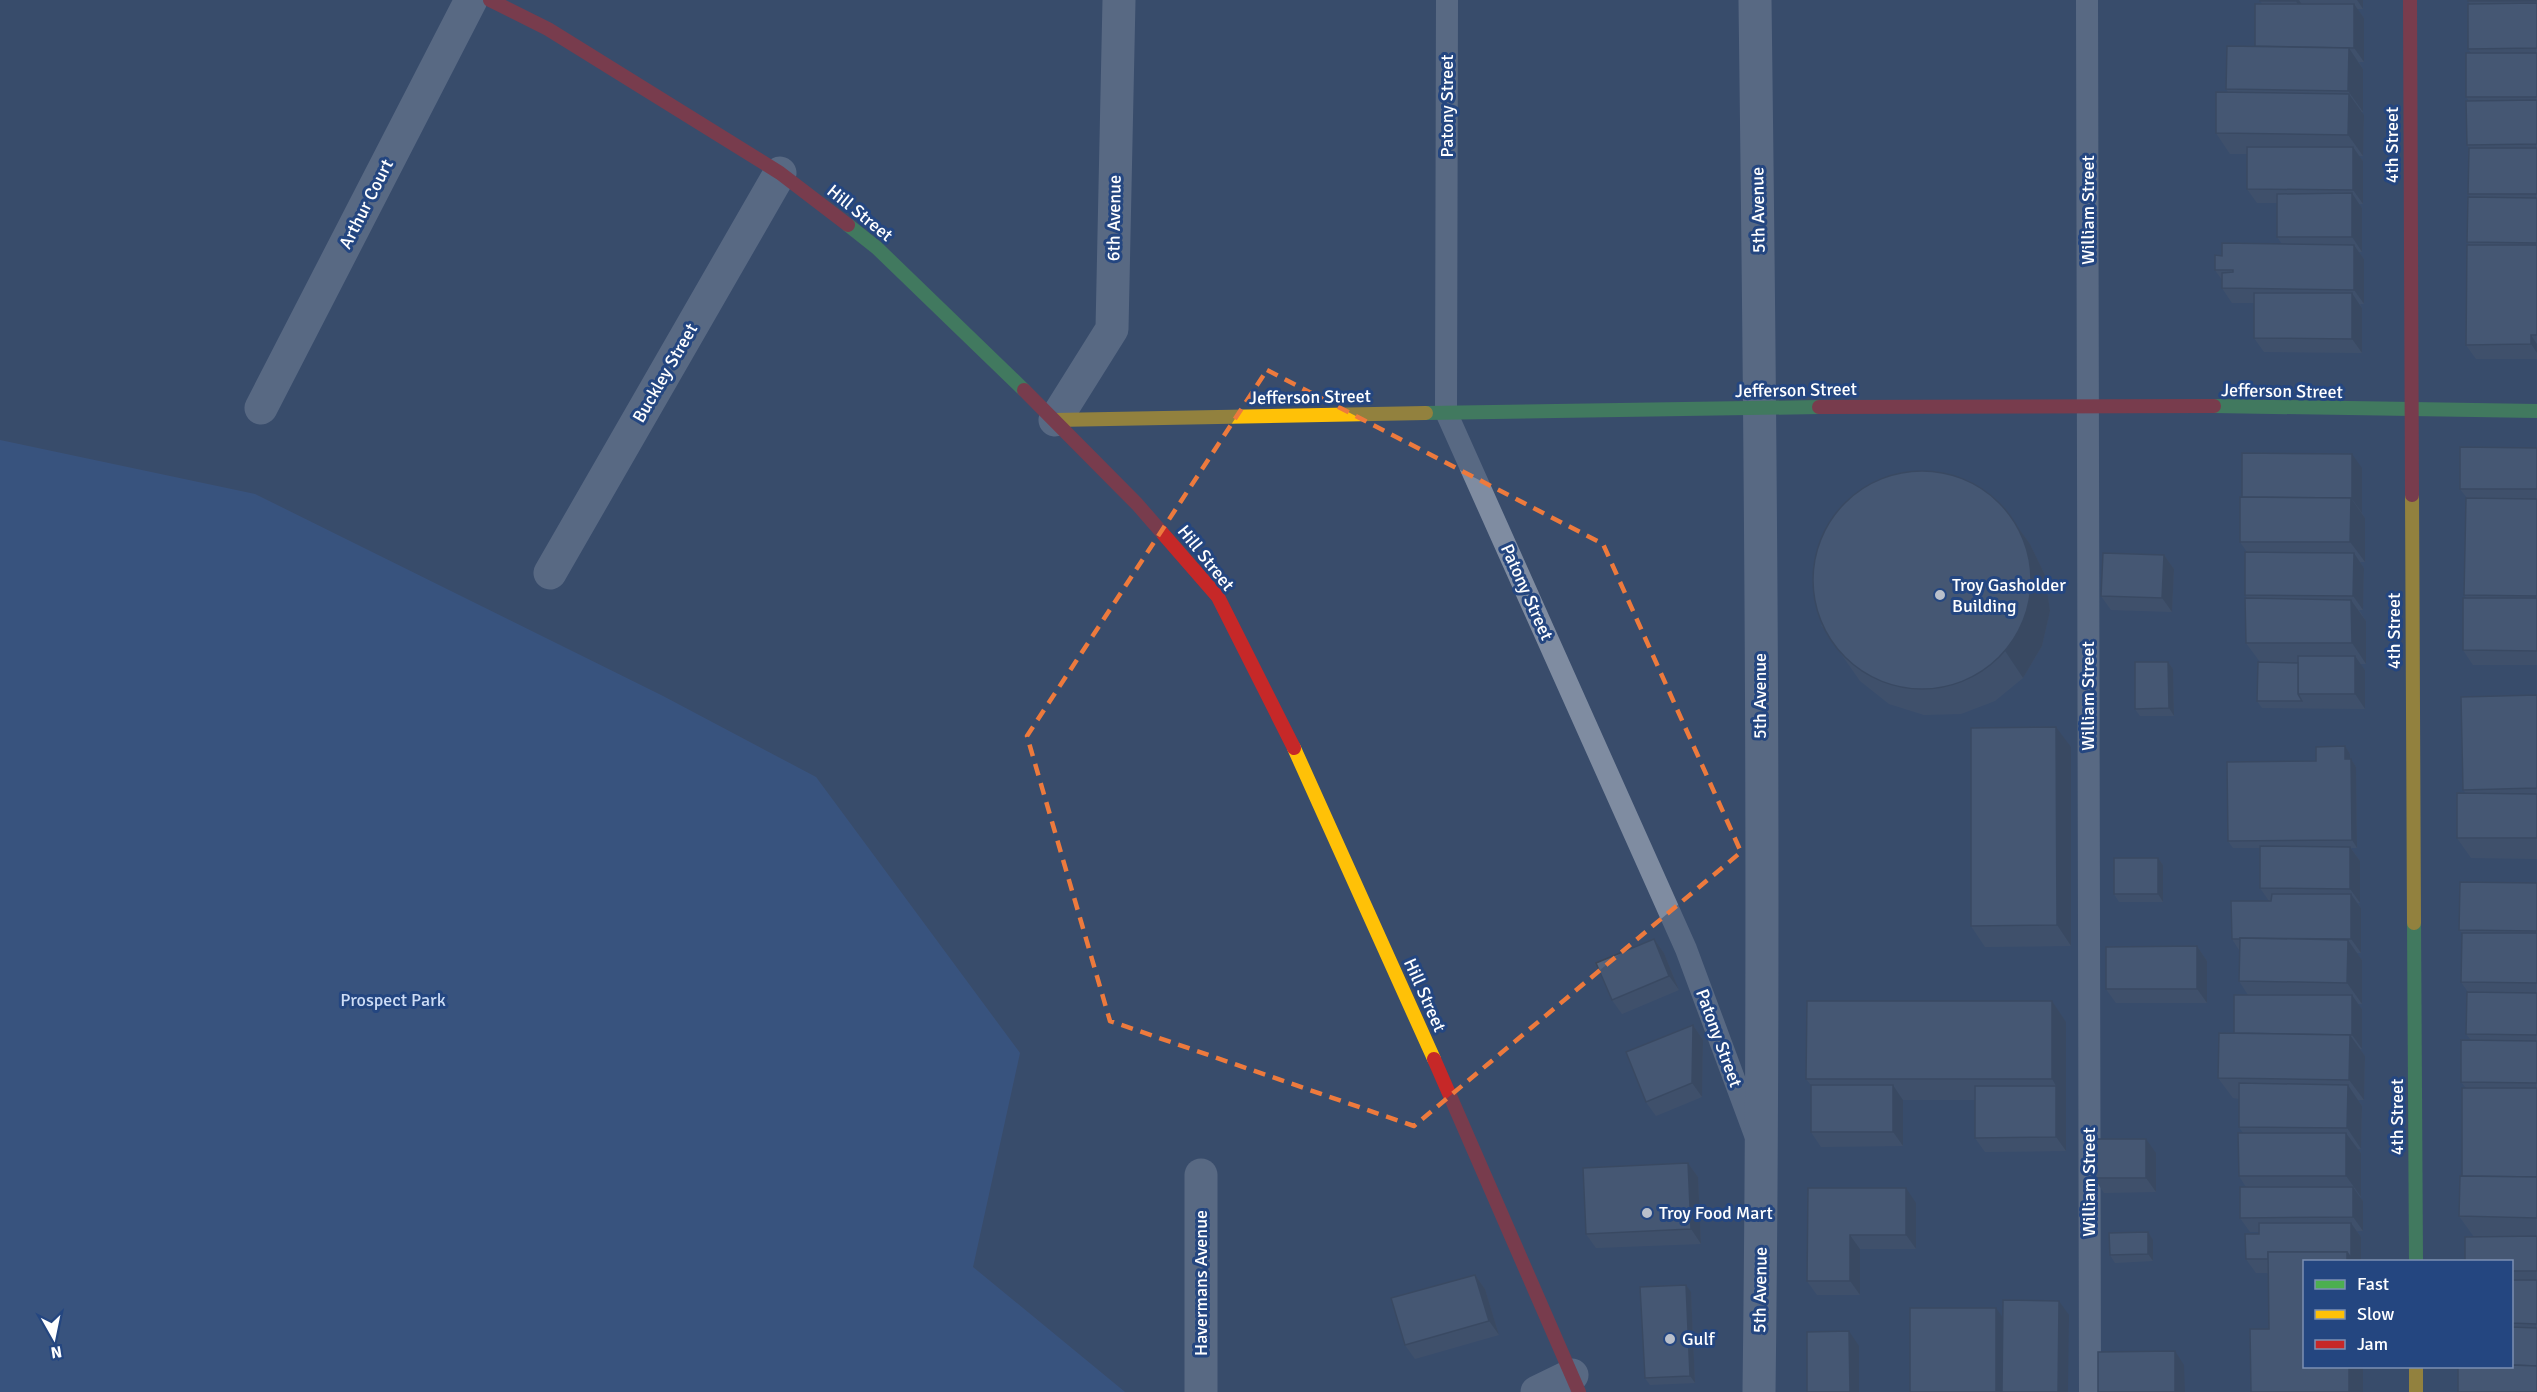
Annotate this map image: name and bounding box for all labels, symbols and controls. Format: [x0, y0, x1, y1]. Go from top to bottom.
street label: Patony Street [1436, 54, 1458, 158]
street label: 4th Street [2381, 107, 2403, 183]
street label: Arthur Court [334, 155, 398, 253]
street label: William Street [2077, 155, 2099, 265]
street label: 5th Avenue [1746, 167, 1770, 253]
street label: 6th Avenue [1102, 175, 1126, 261]
street label: Hill Street [823, 180, 897, 246]
street label: Buckley Street [628, 319, 702, 427]
street label: Jefferson Street [1735, 378, 1857, 402]
street label: Jefferson Street [2221, 379, 2343, 403]
street label: Jefferson Street [1249, 385, 1371, 409]
street label: Hill Street [1173, 521, 1239, 595]
street label: Patony Street [1496, 540, 1558, 644]
place label: Troy Gasholder Building [1952, 574, 2066, 617]
marker: Troy Gasholder Building [1933, 588, 1947, 602]
street label: 4th Street [2383, 593, 2405, 669]
street label: William Street [2077, 641, 2099, 751]
street label: 5th Avenue [1749, 653, 1771, 739]
street label: Hill Street [1399, 955, 1451, 1035]
street label: Patony Street [1691, 986, 1747, 1090]
park label: Prospect Park [340, 989, 446, 1011]
street label: 4th Street [2386, 1079, 2408, 1155]
street label: William Street [2078, 1127, 2100, 1237]
place label: Troy Food Mart [1659, 1202, 1773, 1224]
marker: Troy Food Mart [1640, 1206, 1654, 1220]
street label: Havermans Avenue [1190, 1210, 1212, 1356]
street label: 5th Avenue [1748, 1247, 1772, 1333]
legend [2303, 1260, 2513, 1368]
text: Fast [2357, 1273, 2389, 1295]
text: Slow [2357, 1303, 2394, 1325]
north arrow [24, 1308, 84, 1368]
place label: Gulf [1682, 1328, 1716, 1350]
marker: Gulf [1663, 1332, 1677, 1346]
text: Jam [2357, 1333, 2388, 1355]
text: N [49, 1341, 63, 1363]

